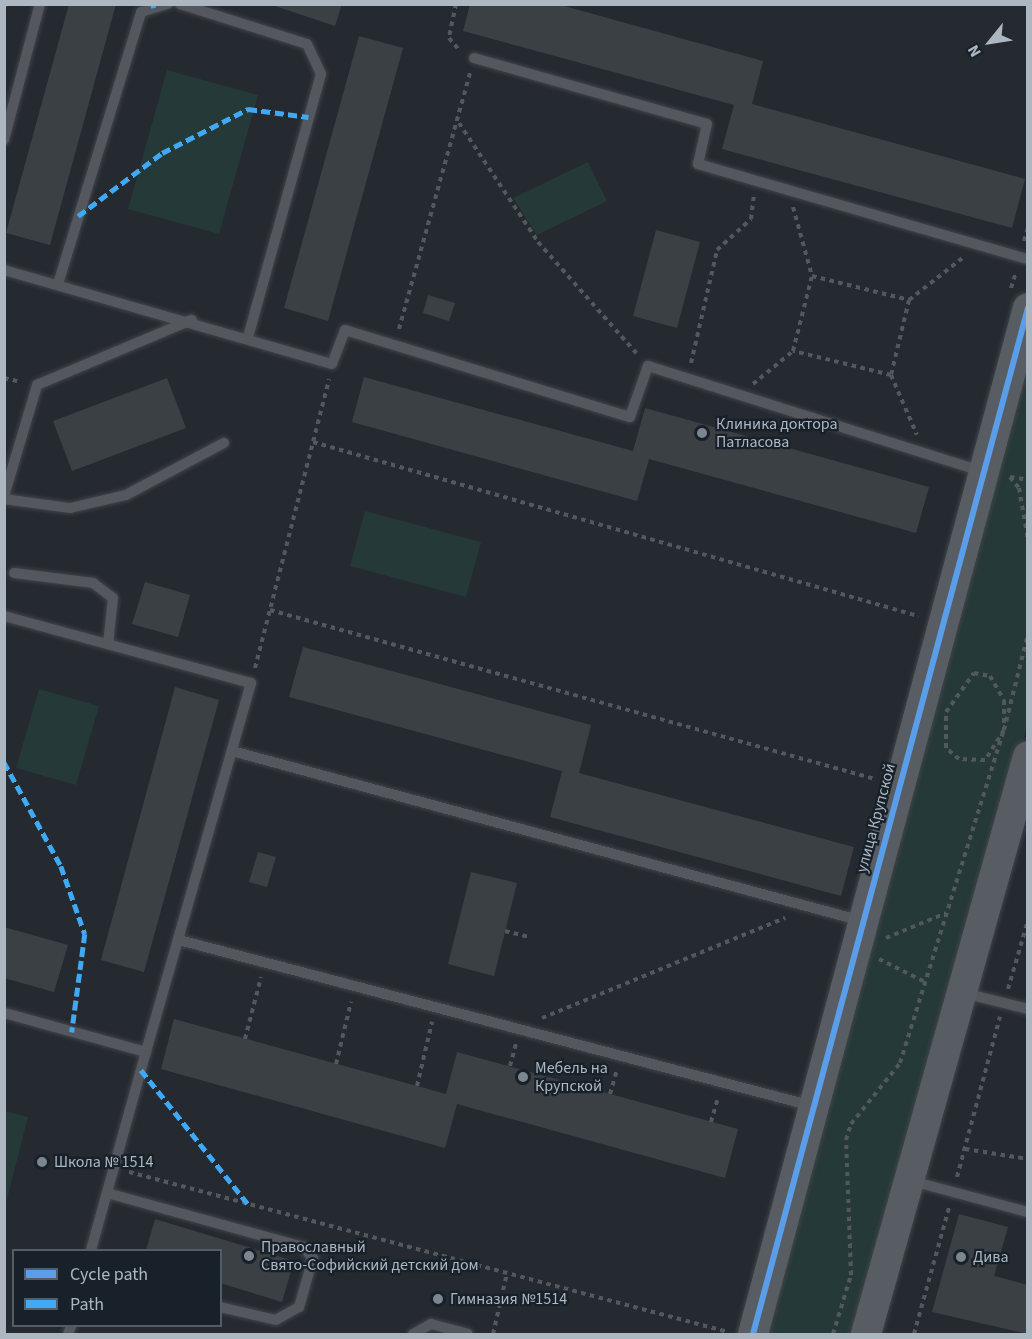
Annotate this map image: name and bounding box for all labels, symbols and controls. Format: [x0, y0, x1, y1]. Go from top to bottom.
north arrow [960, 12, 1020, 72]
text: N [962, 41, 987, 61]
place label: Клиника доктора Патласова [716, 414, 838, 452]
marker: Клиника доктора Патласова [693, 424, 711, 442]
street label: улица Крупской [852, 761, 900, 875]
place label: Мебель на Крупской [535, 1058, 608, 1096]
marker: Мебель на Крупской [516, 1070, 530, 1084]
place label: Школа № 1514 [54, 1152, 153, 1172]
marker: Школа № 1514 [35, 1155, 49, 1169]
place label: Православный Свято-Софийский детский дом [261, 1237, 479, 1275]
place label: Дива [973, 1247, 1009, 1267]
legend [12, 1249, 222, 1327]
marker: Православный Свято-Софийский детский дом [242, 1249, 256, 1263]
marker: Дива [954, 1250, 968, 1264]
text: Cycle path [70, 1262, 148, 1287]
place label: Гимназия №1514 [450, 1289, 567, 1309]
text: Path [70, 1292, 104, 1317]
marker: Гимназия №1514 [431, 1292, 445, 1306]

